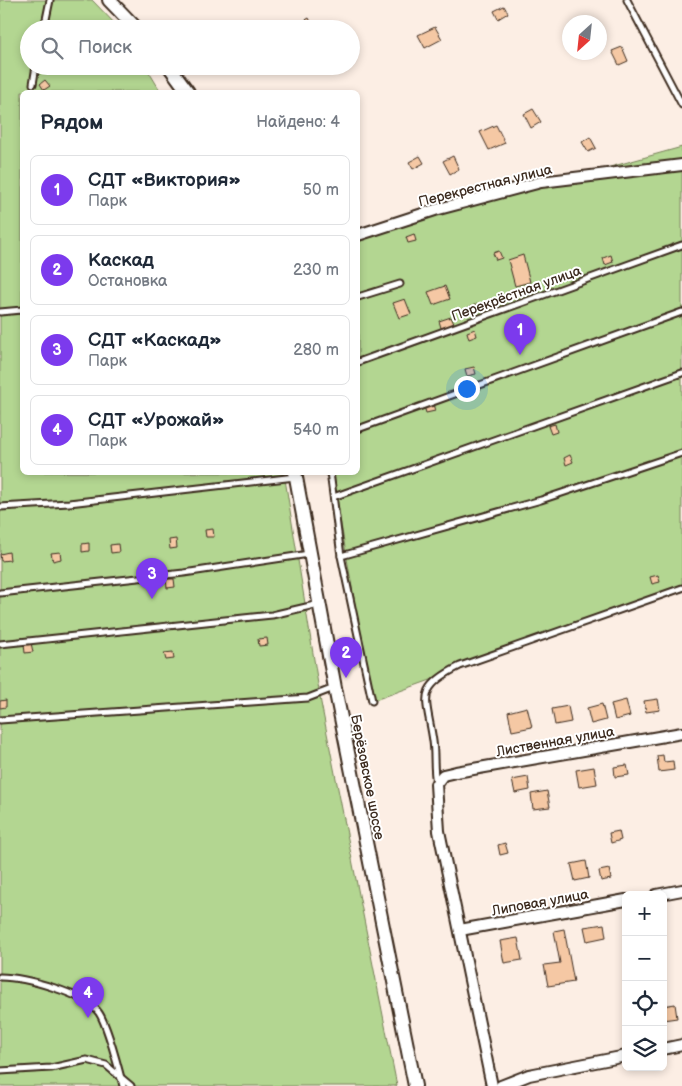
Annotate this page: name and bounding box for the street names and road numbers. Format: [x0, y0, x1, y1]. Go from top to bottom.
street label: Перекрестная улица [417, 160, 554, 210]
street label: Перекрёстная улица [449, 262, 584, 325]
street label: Берёзовское шоссе [347, 713, 388, 841]
street label: Лиственная улица [494, 723, 616, 760]
street label: Липовая улица [489, 885, 591, 920]

